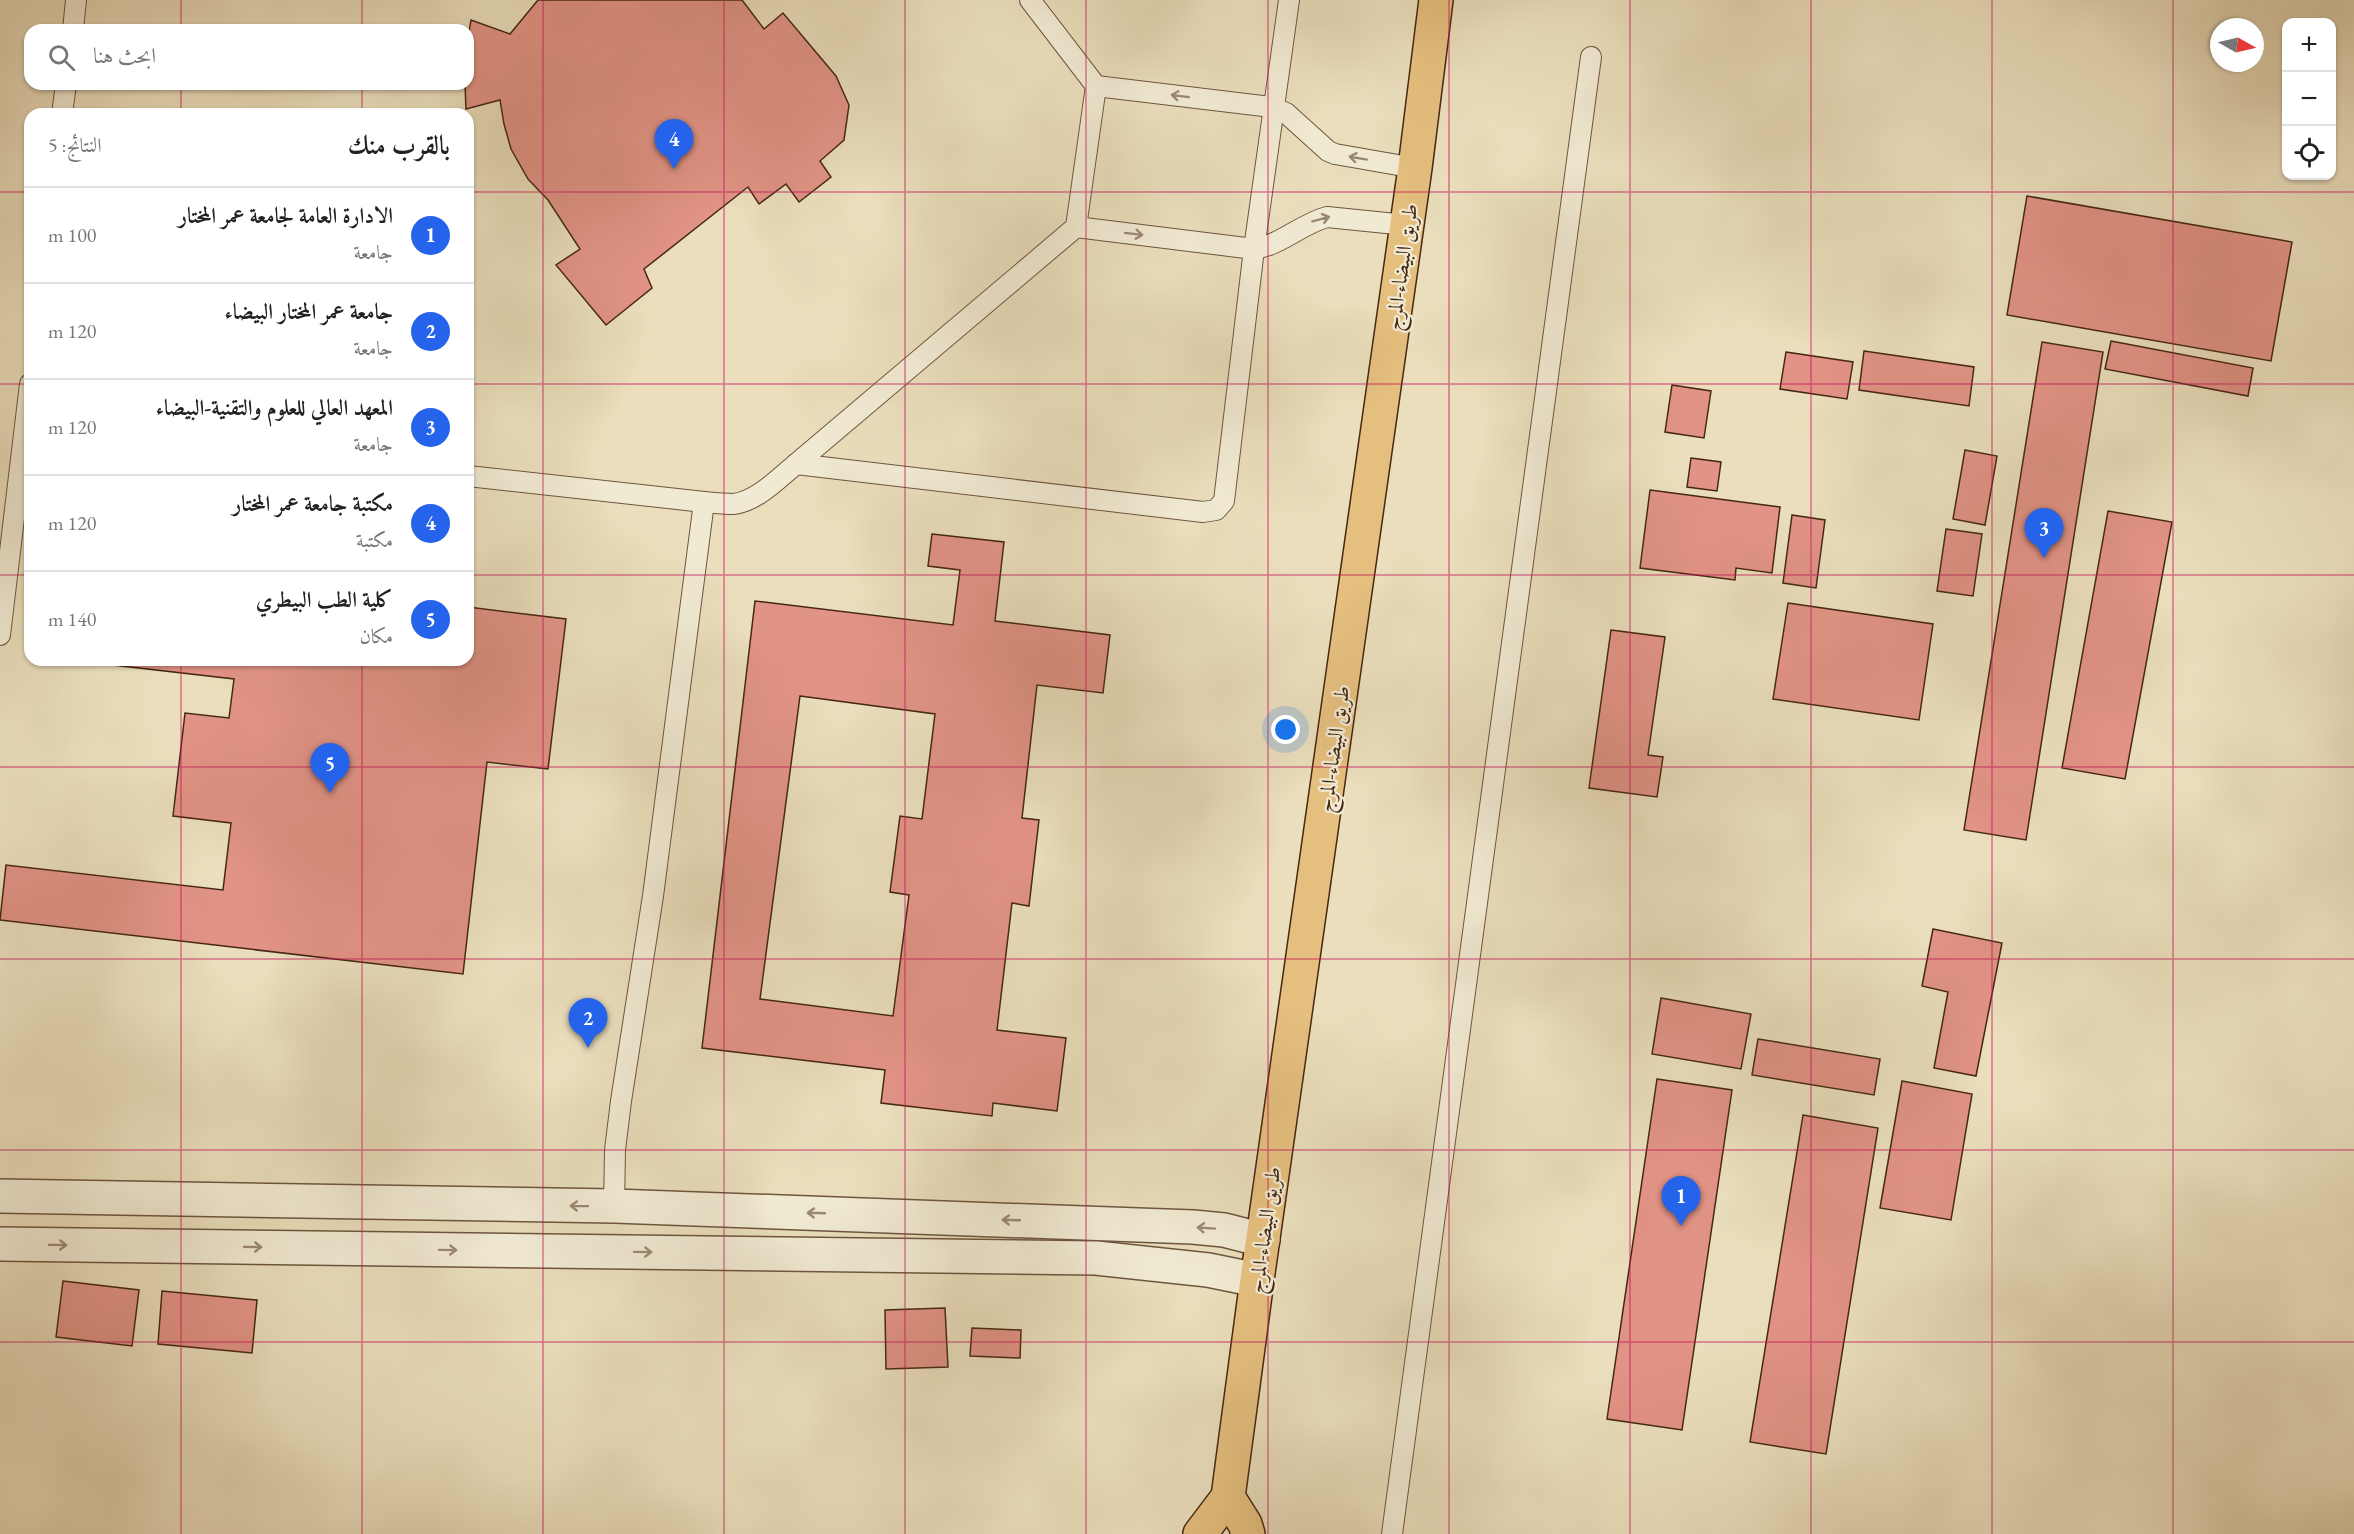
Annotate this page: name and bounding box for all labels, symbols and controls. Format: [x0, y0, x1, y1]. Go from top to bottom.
north arrow [2210, 18, 2264, 72]
map controls [2282, 18, 2336, 180]
button: + [2282, 18, 2336, 72]
search box [24, 24, 474, 90]
icon: search [45, 41, 78, 74]
text: ابحث هنا [93, 41, 156, 70]
button: − [2282, 72, 2336, 126]
one-way arrow [1170, 90, 1190, 101]
pin: 4 [654, 120, 694, 169]
button: locate [2282, 126, 2336, 180]
text: بالقرب منك [348, 128, 450, 162]
text: النتائج: 5 [48, 132, 102, 158]
one-way arrow [1348, 152, 1368, 163]
text: الادارة العامة لجامعة عمر المختار [178, 201, 393, 230]
street label: طريق البيضاء-المرج [1379, 202, 1429, 333]
one-way arrow [1311, 213, 1330, 225]
text: 100 m [48, 222, 96, 248]
text: 1 [425, 222, 436, 248]
one-way arrow [1124, 229, 1144, 240]
text: جامعة [354, 239, 393, 265]
text: جامعة عمر المختار البيضاء [224, 297, 393, 326]
text: 120 m [48, 318, 96, 344]
text: 2 [425, 318, 436, 344]
text: جامعة [354, 335, 393, 361]
text: المعهد العالي للعلوم والتقنية-البيضاء [156, 393, 393, 422]
text: 120 m [48, 414, 96, 440]
text: 3 [425, 414, 436, 440]
text: جامعة [354, 431, 393, 457]
text: مكتبة جامعة عمر المختار [233, 489, 393, 518]
pin: 3 [2024, 508, 2064, 558]
text: 120 m [48, 510, 96, 536]
text: 4 [425, 510, 436, 536]
text: مكتبة [356, 527, 393, 553]
text: كلية الطب البيطري [256, 585, 393, 614]
text: 140 m [48, 606, 96, 632]
text: 5 [425, 606, 436, 632]
text: مكان [359, 623, 393, 649]
street label: طريق البيضاء-المرج [1311, 684, 1361, 815]
your location [1271, 715, 1300, 744]
pin: 5 [310, 744, 350, 793]
pin: 2 [568, 998, 608, 1048]
street label: طريق البيضاء-المرج [1242, 1165, 1292, 1296]
pin: 1 [1662, 1176, 1700, 1226]
one-way arrow [570, 1200, 590, 1211]
one-way arrow [807, 1208, 827, 1219]
one-way arrow [1002, 1215, 1022, 1226]
one-way arrow [1197, 1222, 1217, 1233]
one-way arrow [48, 1239, 68, 1251]
one-way arrow [243, 1241, 263, 1253]
one-way arrow [438, 1244, 458, 1255]
one-way arrow [633, 1246, 653, 1258]

